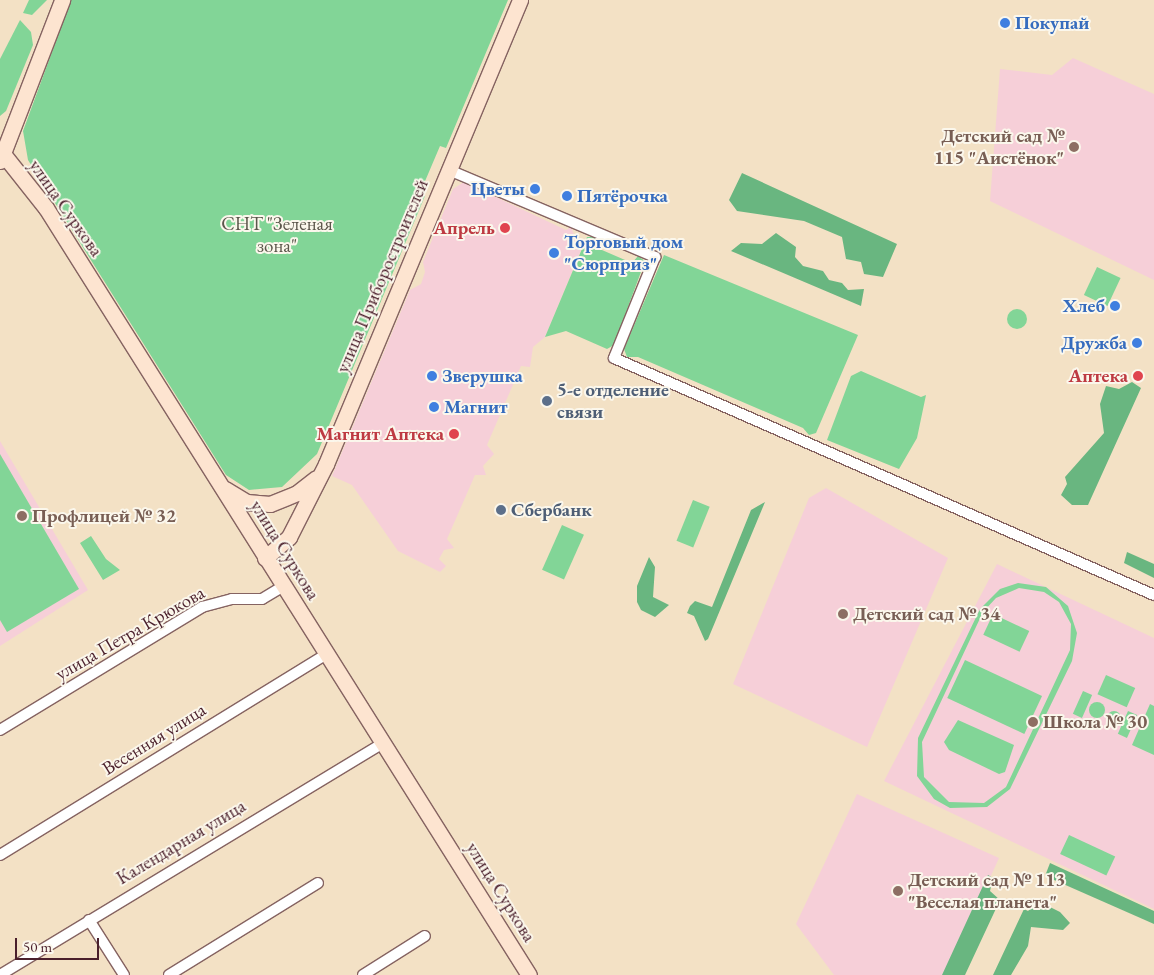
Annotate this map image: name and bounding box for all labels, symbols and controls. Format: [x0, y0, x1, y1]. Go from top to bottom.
place label: Покупай [1015, 12, 1089, 34]
marker: Покупай [999, 17, 1011, 29]
place label: Детский сад № 115 "Аистёнок" [934, 125, 1064, 169]
marker: Детский сад № 115 "Аистёнок" [1068, 141, 1080, 153]
street label: улица Суркова [24, 155, 108, 261]
street label: улица Приборостроителей [331, 176, 433, 376]
place label: Цветы [471, 178, 525, 200]
marker: Цветы [529, 183, 541, 195]
place label: Пятёрочка [577, 185, 668, 207]
marker: Пятёрочка [561, 190, 573, 202]
park label: СНТ "Зеленая зона" [221, 213, 333, 257]
place label: Апрель [433, 217, 495, 239]
marker: Апрель [499, 222, 511, 234]
place label: Торговый дом "Сюрприз" [564, 231, 683, 275]
marker: Торговый дом "Сюрприз" [548, 247, 560, 259]
place label: Хлеб [1063, 295, 1105, 317]
marker: Хлеб [1109, 300, 1121, 312]
place label: Дружба [1061, 332, 1127, 354]
marker: Дружба [1131, 337, 1143, 349]
place label: Зверушка [442, 365, 523, 387]
place label: Аптека [1069, 365, 1128, 387]
marker: Зверушка [426, 370, 438, 382]
marker: Аптека [1132, 370, 1144, 382]
place label: 5-е отделение связи [557, 379, 669, 423]
marker: 5-е отделение связи [541, 395, 553, 407]
place label: Магнит [444, 396, 508, 418]
marker: Магнит [428, 401, 440, 413]
place label: Магнит Аптека [316, 423, 444, 445]
marker: Магнит Аптека [448, 428, 460, 440]
street label: улица Суркова [245, 496, 325, 604]
place label: Сбербанк [511, 499, 592, 521]
marker: Сбербанк [495, 504, 507, 516]
place label: Профлицей № 32 [32, 505, 176, 527]
marker: Профлицей № 32 [16, 510, 28, 522]
street label: улица Петра Крюкова [51, 581, 209, 685]
place label: Детский сад № 34 [853, 603, 1000, 625]
marker: Детский сад № 34 [837, 608, 849, 620]
street label: Весенняя улица [98, 698, 210, 780]
place label: Школа № 30 [1043, 711, 1147, 733]
marker: Школа № 30 [1027, 716, 1039, 728]
street label: Календарная улица [112, 794, 250, 890]
street label: улица Суркова [461, 838, 541, 946]
place label: Детский сад № 113 "Веселая планета" [908, 869, 1065, 913]
marker: Детский сад № 113 "Веселая планета" [892, 885, 904, 897]
scale bar [18, 928, 101, 960]
text: 50 m [23, 937, 52, 956]

